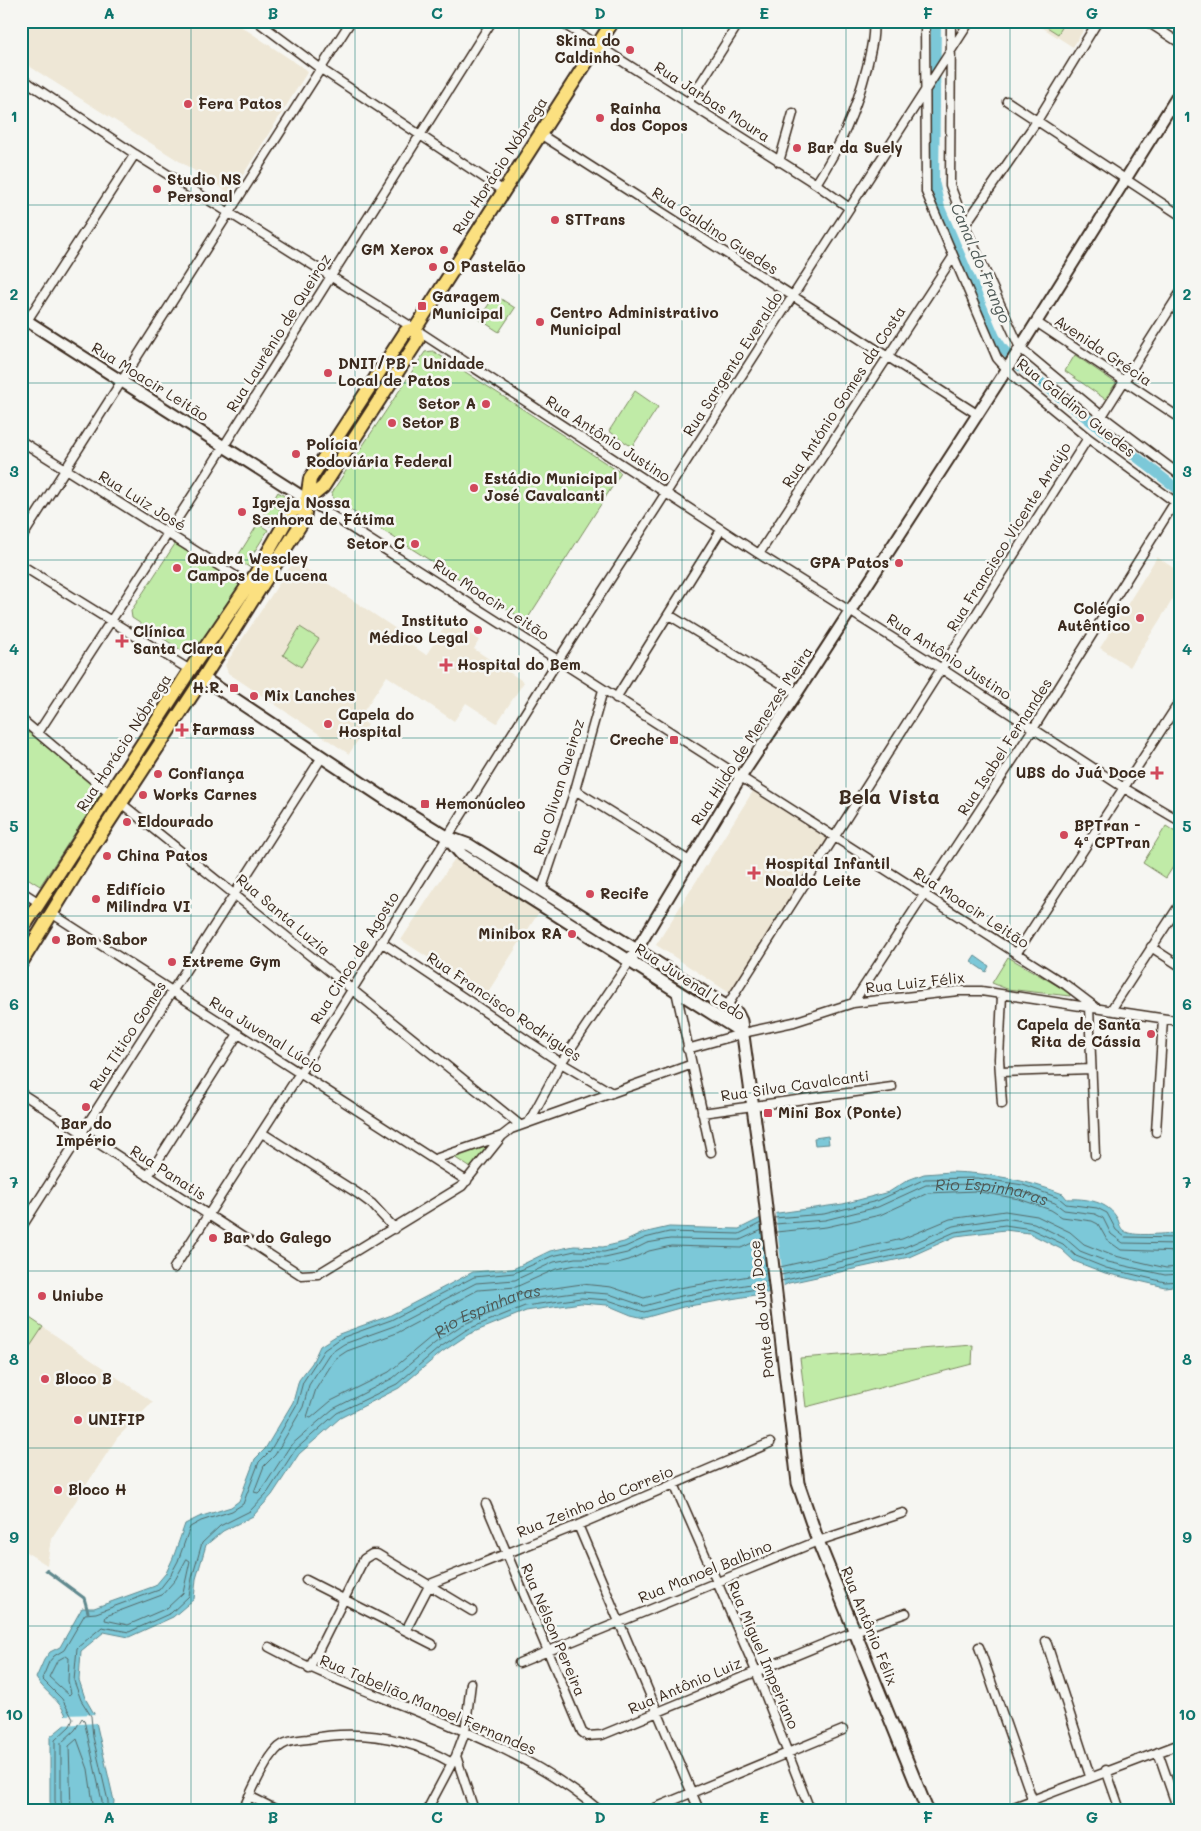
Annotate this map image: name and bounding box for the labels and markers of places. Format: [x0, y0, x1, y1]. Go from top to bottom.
place label: Skina do Caldinho [555, 30, 620, 67]
marker: Skina do Caldinho [624, 44, 636, 56]
place label: Fera Patos [198, 93, 282, 113]
marker: Fera Patos [182, 98, 194, 110]
place label: Rainha dos Copos [610, 98, 688, 135]
marker: Rainha dos Copos [594, 112, 606, 124]
place label: Bar da Suely [807, 137, 903, 157]
marker: Bar da Suely [791, 142, 803, 154]
place label: Studio NS Personal [167, 169, 242, 206]
marker: Studio NS Personal [151, 183, 163, 195]
place label: STTrans [565, 209, 625, 229]
marker: STTrans [549, 214, 561, 226]
place label: GM Xerox [361, 239, 434, 259]
marker: GM Xerox [438, 244, 450, 256]
place label: O Pastelão [443, 256, 526, 276]
marker: O Pastelão [427, 261, 439, 273]
place label: Garagem Municipal [432, 286, 503, 323]
marker: Garagem Municipal [416, 300, 428, 312]
place label: Centro Administrativo Municipal [550, 302, 718, 339]
marker: Centro Administrativo Municipal [534, 316, 546, 328]
place label: DNIT/PB - Unidade Local de Patos [338, 353, 484, 390]
marker: DNIT/PB - Unidade Local de Patos [322, 367, 334, 379]
place label: Setor A [418, 393, 476, 413]
marker: Setor A [480, 398, 492, 410]
place label: Setor B [402, 412, 459, 432]
marker: Setor B [386, 417, 398, 429]
place label: Polícia Rodoviária Federal [306, 434, 452, 471]
marker: Polícia Rodoviária Federal [290, 448, 302, 460]
place label: Estádio Municipal José Cavalcanti [484, 468, 617, 505]
marker: Estádio Municipal José Cavalcanti [468, 482, 480, 494]
place label: Igreja Nossa Senhora de Fátima [252, 492, 395, 529]
marker: Igreja Nossa Senhora de Fátima [236, 506, 248, 518]
place label: Setor C [347, 533, 405, 553]
marker: Setor C [409, 538, 421, 550]
place label: Quadra Wescley Campos de Lucena [187, 548, 328, 585]
place label: GPA Patos [810, 552, 889, 572]
marker: GPA Patos [893, 557, 905, 569]
marker: Quadra Wescley Campos de Lucena [171, 562, 183, 574]
place label: Colégio Autêntico [1057, 598, 1130, 635]
place label: Instituto Médico Legal [369, 610, 468, 647]
marker: Colégio Autêntico [1134, 612, 1146, 624]
place label: Clínica Santa Clara [133, 621, 223, 658]
marker: Instituto Médico Legal [472, 624, 484, 636]
marker: Clínica Santa Clara [115, 634, 129, 648]
place label: Hospital do Bem [457, 654, 581, 674]
marker: Hospital do Bem [439, 658, 453, 672]
place label: H.R. [192, 677, 224, 697]
marker: H.R. [228, 682, 240, 694]
place label: Mix Lanches [264, 685, 355, 705]
marker: Mix Lanches [248, 690, 260, 702]
place label: Capela do Hospital [338, 704, 414, 741]
marker: Capela do Hospital [322, 718, 334, 730]
place label: Farmass [192, 719, 255, 739]
marker: Farmass [176, 724, 188, 736]
place label: Creche [609, 729, 664, 749]
marker: Creche [668, 734, 680, 746]
place label: UBS do Juá Doce [1016, 762, 1146, 782]
place label: Confiança [168, 763, 244, 783]
marker: UBS do Juá Doce [1150, 766, 1164, 780]
marker: Confiança [152, 768, 164, 780]
place label: Works Carnes [153, 784, 257, 804]
marker: Works Carnes [137, 789, 149, 801]
place label: Hemonúcleo [435, 793, 525, 813]
marker: Hemonúcleo [419, 798, 431, 810]
place label: Eldourado [137, 811, 213, 831]
place label: BPTran - 4ª CPTran [1074, 815, 1150, 852]
marker: Eldourado [121, 816, 133, 828]
marker: BPTran - 4ª CPTran [1058, 829, 1070, 841]
place label: China Patos [117, 845, 208, 865]
marker: China Patos [101, 850, 113, 862]
place label: Hospital Infantil Noaldo Leite [765, 853, 890, 890]
marker: Hospital Infantil Noaldo Leite [747, 866, 761, 880]
place label: Edifício Milindra VI [106, 879, 191, 916]
place label: Recife [600, 883, 649, 903]
marker: Recife [584, 888, 596, 900]
marker: Edifício Milindra VI [90, 893, 102, 905]
place label: Minibox RA [478, 923, 562, 943]
marker: Minibox RA [566, 928, 578, 940]
place label: Bom Sabor [66, 929, 148, 949]
marker: Bom Sabor [50, 934, 62, 946]
place label: Extreme Gym [182, 951, 281, 971]
marker: Extreme Gym [166, 956, 178, 968]
place label: Capela de Santa Rita de Cássia [1017, 1014, 1141, 1051]
marker: Capela de Santa Rita de Cássia [1145, 1028, 1157, 1040]
marker: Bar do Império [80, 1101, 92, 1113]
place label: Mini Box (Ponte) [778, 1102, 902, 1122]
marker: Mini Box (Ponte) [762, 1107, 774, 1119]
place label: Bar do Império [56, 1113, 116, 1150]
place label: Bar do Galego [223, 1227, 331, 1247]
marker: Bar do Galego [207, 1232, 219, 1244]
place label: Uniube [52, 1285, 103, 1305]
marker: Uniube [36, 1290, 48, 1302]
place label: Bloco B [55, 1368, 112, 1388]
marker: Bloco B [39, 1373, 51, 1385]
place label: UNIFIP [88, 1409, 145, 1429]
marker: UNIFIP [72, 1414, 84, 1426]
place label: Bloco H [68, 1479, 127, 1499]
marker: Bloco H [52, 1484, 64, 1496]

